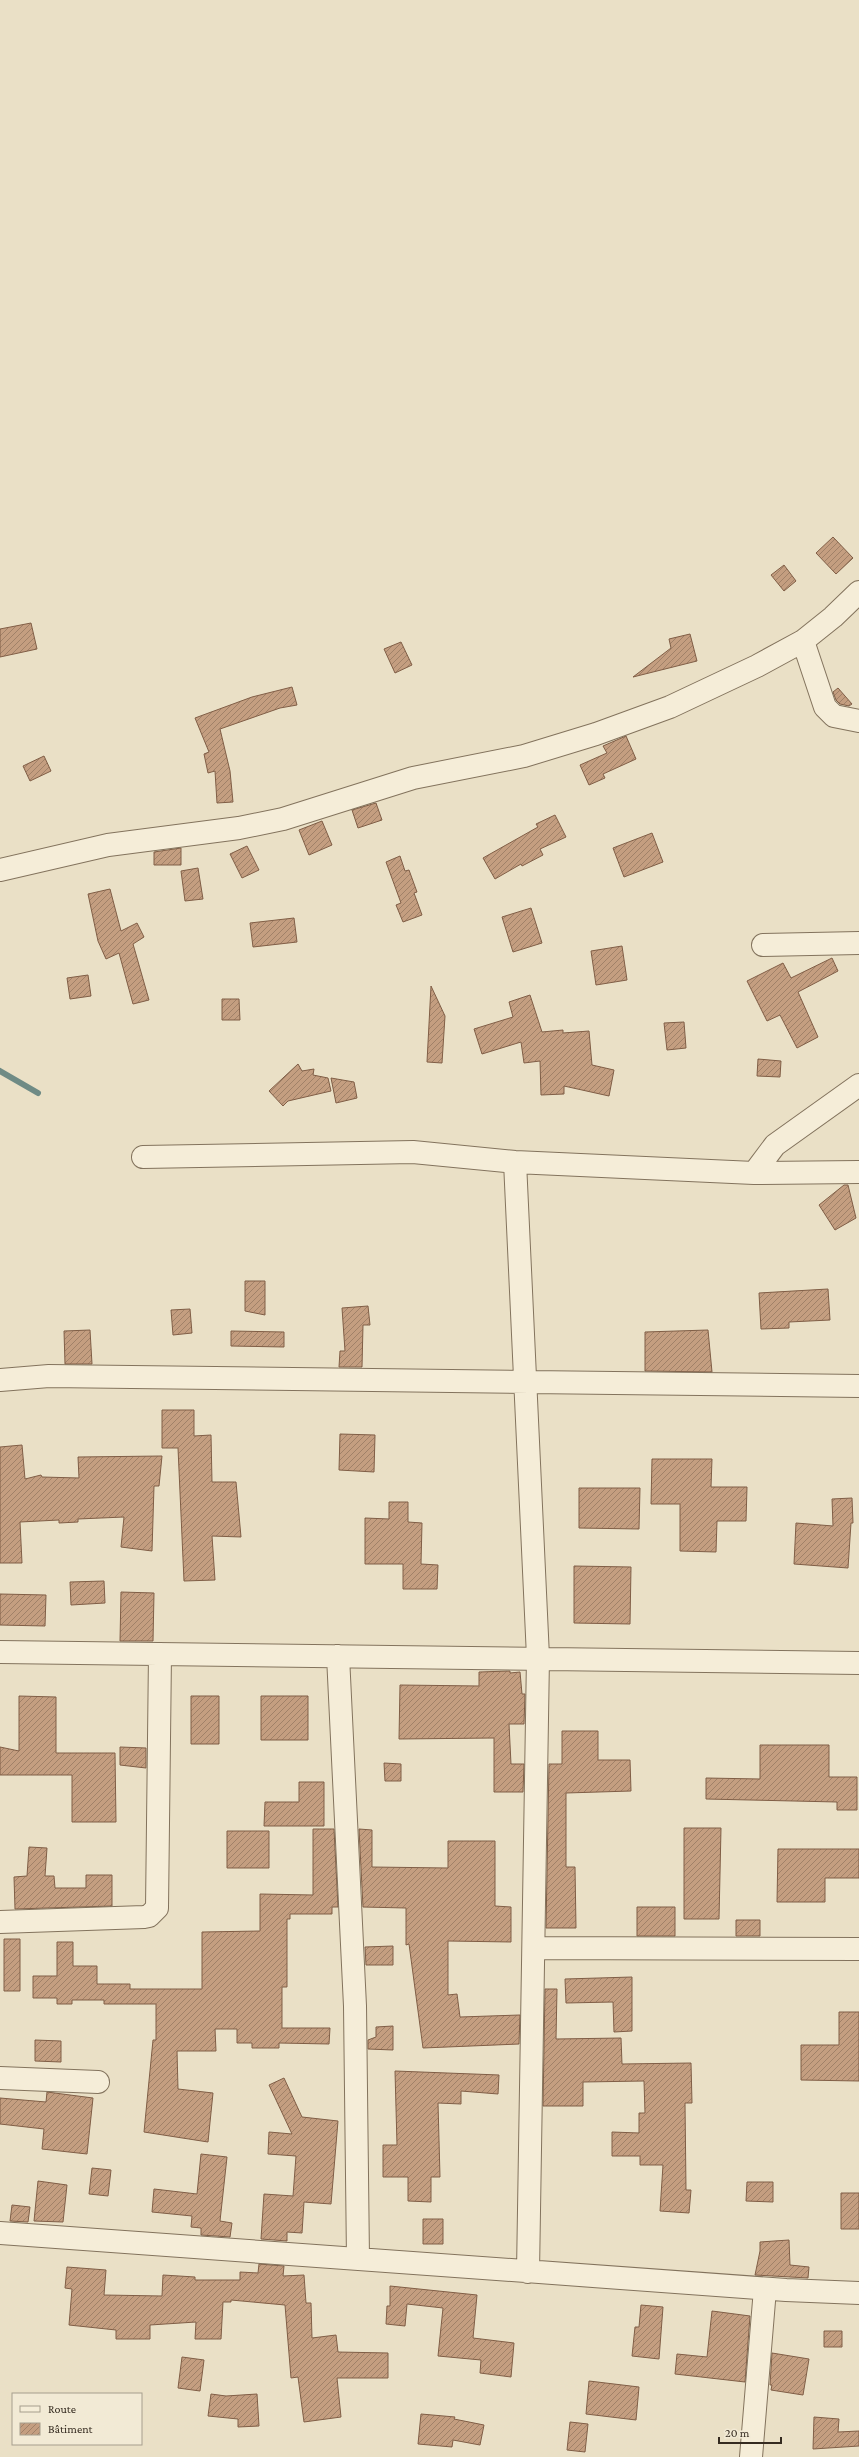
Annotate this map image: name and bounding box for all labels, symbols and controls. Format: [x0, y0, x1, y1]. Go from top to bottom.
legend [12, 2393, 142, 2445]
text: Route [48, 2402, 76, 2416]
scale bar [719, 2419, 781, 2445]
text: Bâtiment [48, 2422, 94, 2436]
text: 20 m [725, 2426, 750, 2440]

